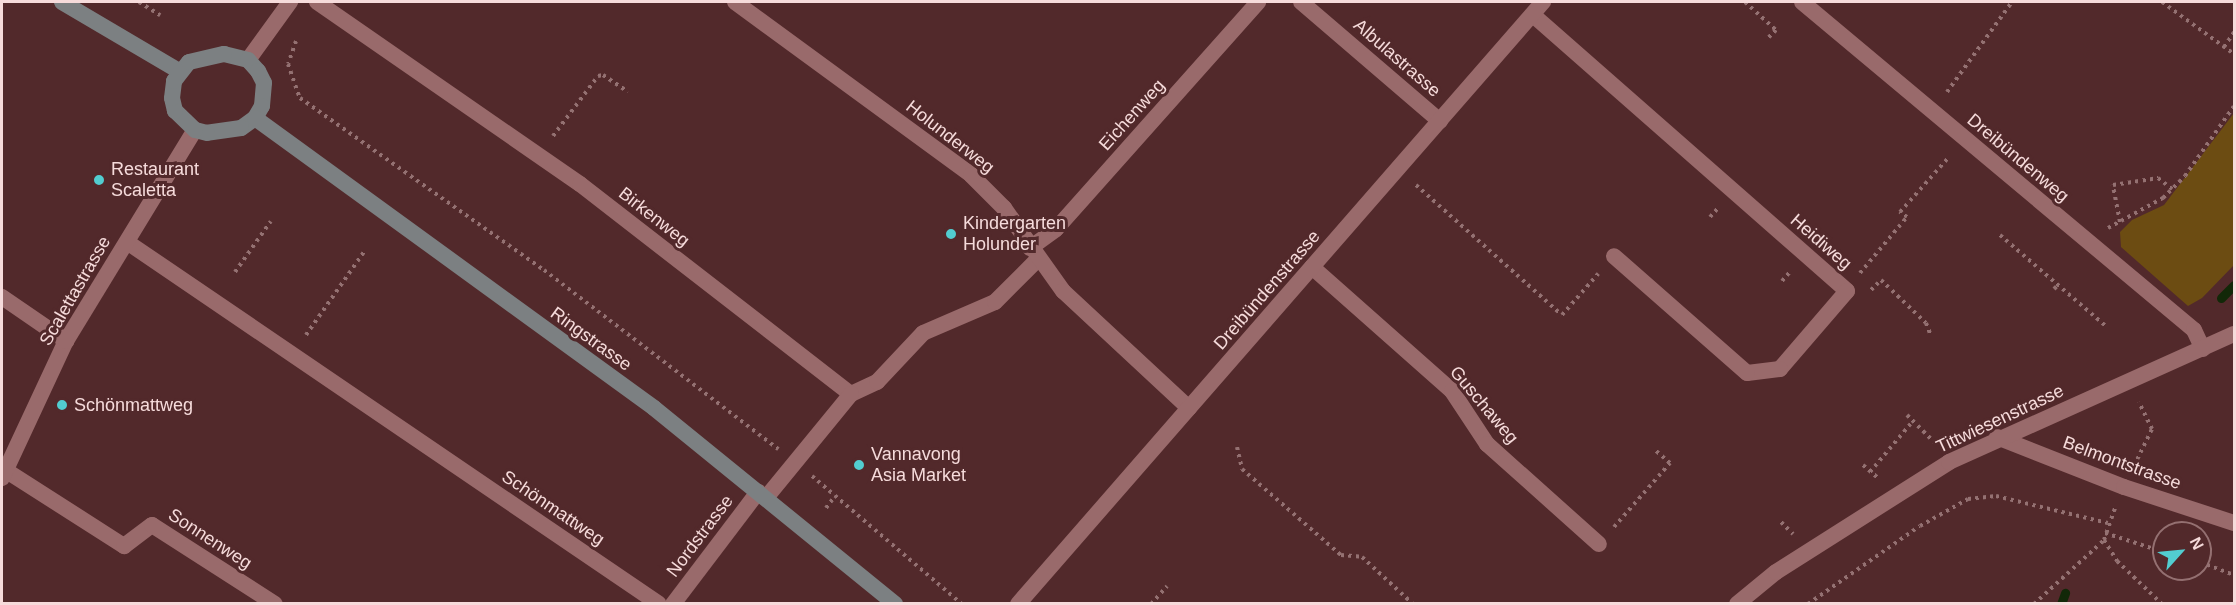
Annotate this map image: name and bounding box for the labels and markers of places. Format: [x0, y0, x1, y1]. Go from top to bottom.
place label: Restaurant Scaletta [111, 159, 199, 201]
marker: Restaurant Scaletta [92, 173, 106, 187]
place label: Kindergarten Holunder [963, 213, 1066, 256]
marker: Kindergarten Holunder [944, 227, 958, 241]
place label: Schönmattweg [74, 394, 193, 416]
marker: Schönmattweg [55, 398, 69, 412]
place label: Vannavong Asia Market [871, 444, 966, 486]
marker: Vannavong Asia Market [852, 458, 866, 472]

